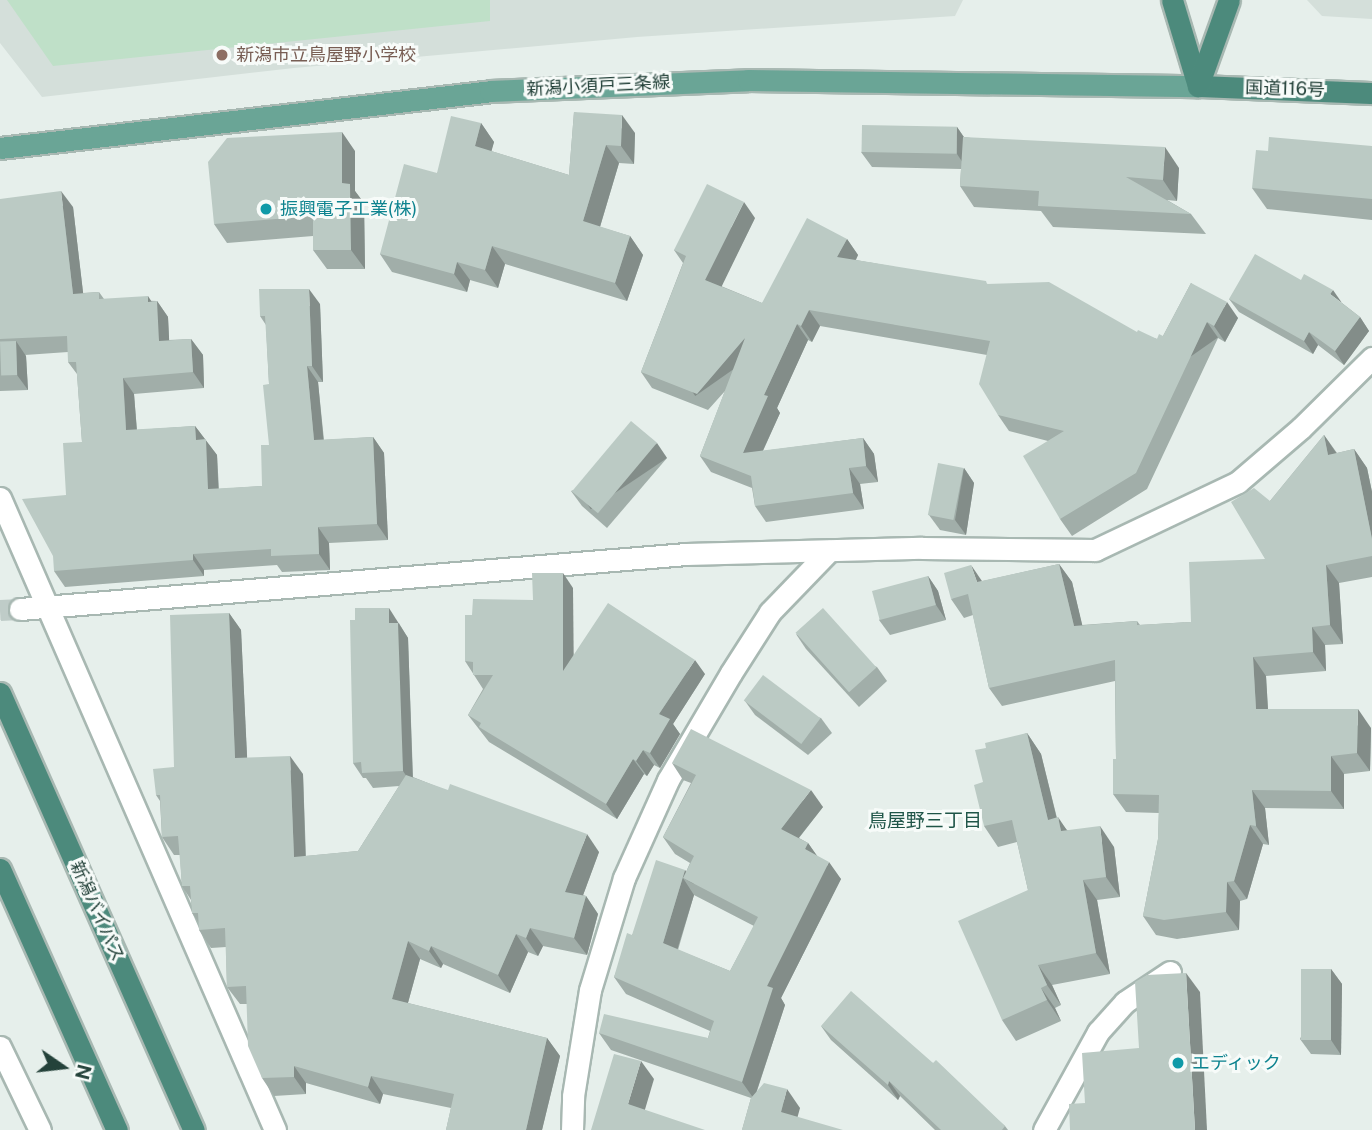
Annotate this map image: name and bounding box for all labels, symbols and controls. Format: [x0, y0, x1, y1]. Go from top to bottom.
place label: 新潟市立鳥屋野小学校 [236, 44, 416, 66]
marker: 新潟市立鳥屋野小学校 [214, 47, 230, 63]
street label: 新潟小須戸三条線 [526, 71, 670, 101]
street label: 国道116号 [1245, 77, 1325, 101]
place label: 振興電子工業(株) [280, 198, 417, 220]
marker: 振興電子工業(株) [258, 201, 274, 217]
district label: 鳥屋野三丁目 [868, 810, 982, 832]
street label: 新潟バイパス [65, 857, 129, 965]
north arrow [28, 1032, 98, 1102]
place label: エディック [1192, 1052, 1282, 1074]
marker: エディック [1170, 1055, 1186, 1071]
text: N [71, 1062, 96, 1082]

